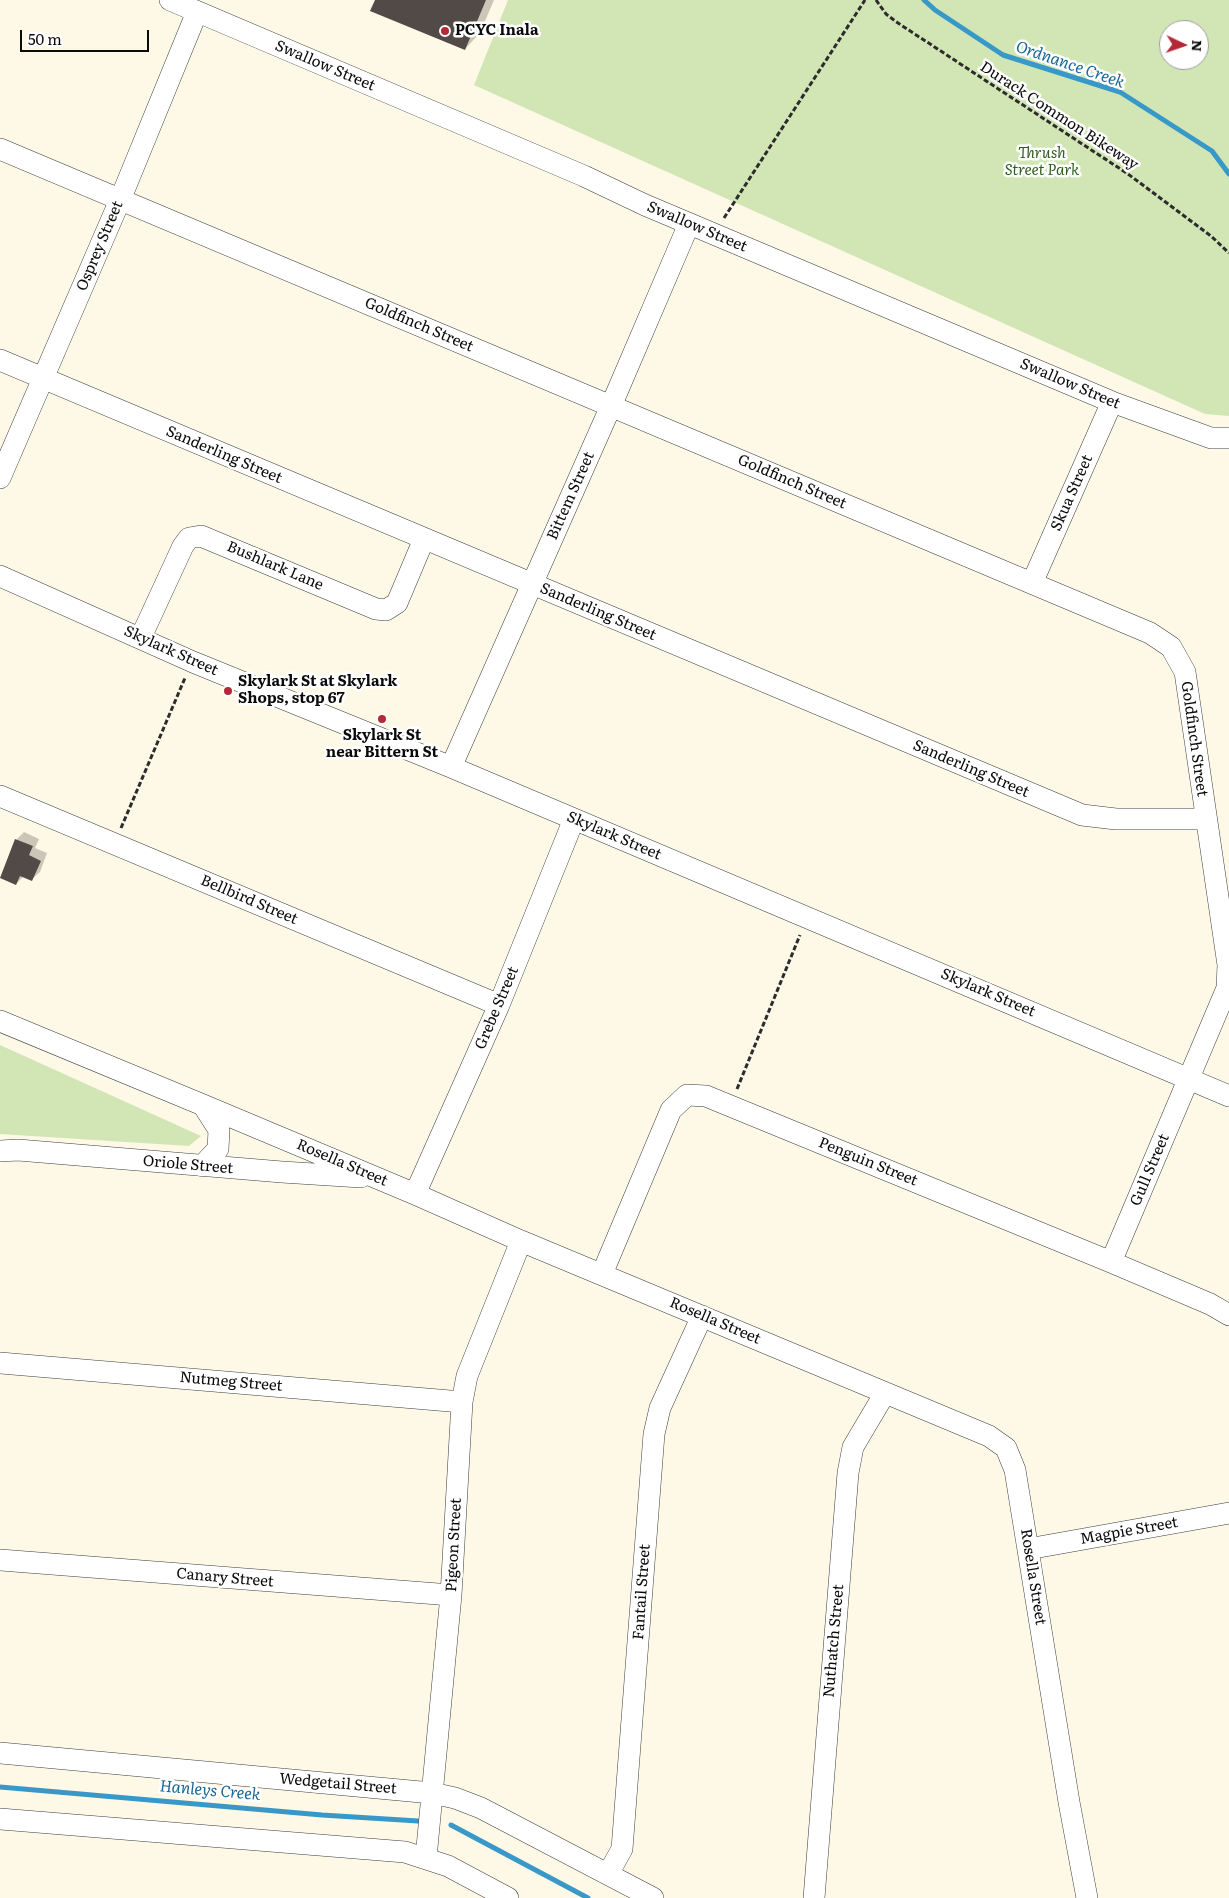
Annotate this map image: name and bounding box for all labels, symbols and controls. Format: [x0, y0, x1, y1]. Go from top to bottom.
scale bar [22, 20, 151, 52]
north arrow [1159, 20, 1209, 70]
place label: PCYC Inala [455, 22, 539, 40]
marker: PCYC Inala [439, 25, 451, 37]
text: 50 m [28, 27, 62, 50]
street label: Swallow Street [272, 37, 378, 95]
water label: Ordnance Creek [1013, 37, 1127, 93]
text: N [1188, 39, 1208, 52]
street label: Durack Common Bikeway [976, 58, 1142, 174]
park label: Thrush Street Park [1005, 145, 1079, 180]
street label: Osprey Street [73, 198, 127, 294]
street label: Swallow Street [644, 198, 750, 256]
street label: Goldfinch Street [362, 294, 476, 356]
street label: Swallow Street [1017, 355, 1123, 413]
street label: Sanderling Street [163, 422, 285, 488]
street label: Bittem Street [544, 449, 598, 543]
street label: Goldfinch Street [735, 451, 849, 513]
street label: Skua Street [1047, 452, 1097, 534]
street label: Bushlark Lane [224, 538, 326, 594]
street label: Sanderling Street [537, 579, 659, 645]
street label: Skylark Street [121, 622, 221, 680]
place label: Skylark St at Skylark Shops, stop 67 [238, 673, 397, 708]
street label: Goldfinch Street [1177, 680, 1211, 798]
marker: Skylark St at Skylark Shops, stop 67 [222, 685, 234, 697]
marker: Skylark St near Bittern St [376, 713, 388, 725]
place label: Skylark St near Bittern St [326, 727, 438, 762]
street label: Sanderling Street [910, 736, 1032, 802]
street label: Skylark Street [564, 808, 664, 864]
street label: Bellbird Street [198, 871, 300, 929]
street label: Grebe Street [471, 964, 523, 1052]
street label: Skylark Street [938, 965, 1038, 1021]
street label: Gull Street [1127, 1131, 1173, 1209]
street label: Penguin Street [816, 1134, 920, 1190]
street label: Rosella Street [294, 1136, 390, 1190]
street label: Oriole Street [142, 1152, 234, 1178]
street label: Rosella Street [667, 1294, 763, 1348]
street label: Nutmeg Street [179, 1369, 283, 1395]
street label: Pigeon Street [443, 1497, 465, 1593]
street label: Magpie Street [1079, 1514, 1179, 1548]
street label: Rosella Street [1016, 1528, 1050, 1626]
street label: Fantail Street [630, 1544, 654, 1640]
street label: Canary Street [176, 1565, 274, 1591]
street label: Nuthatch Street [820, 1584, 848, 1698]
street label: Wedgetail Street [279, 1770, 397, 1798]
water label: Hanleys Creek [159, 1777, 261, 1805]

